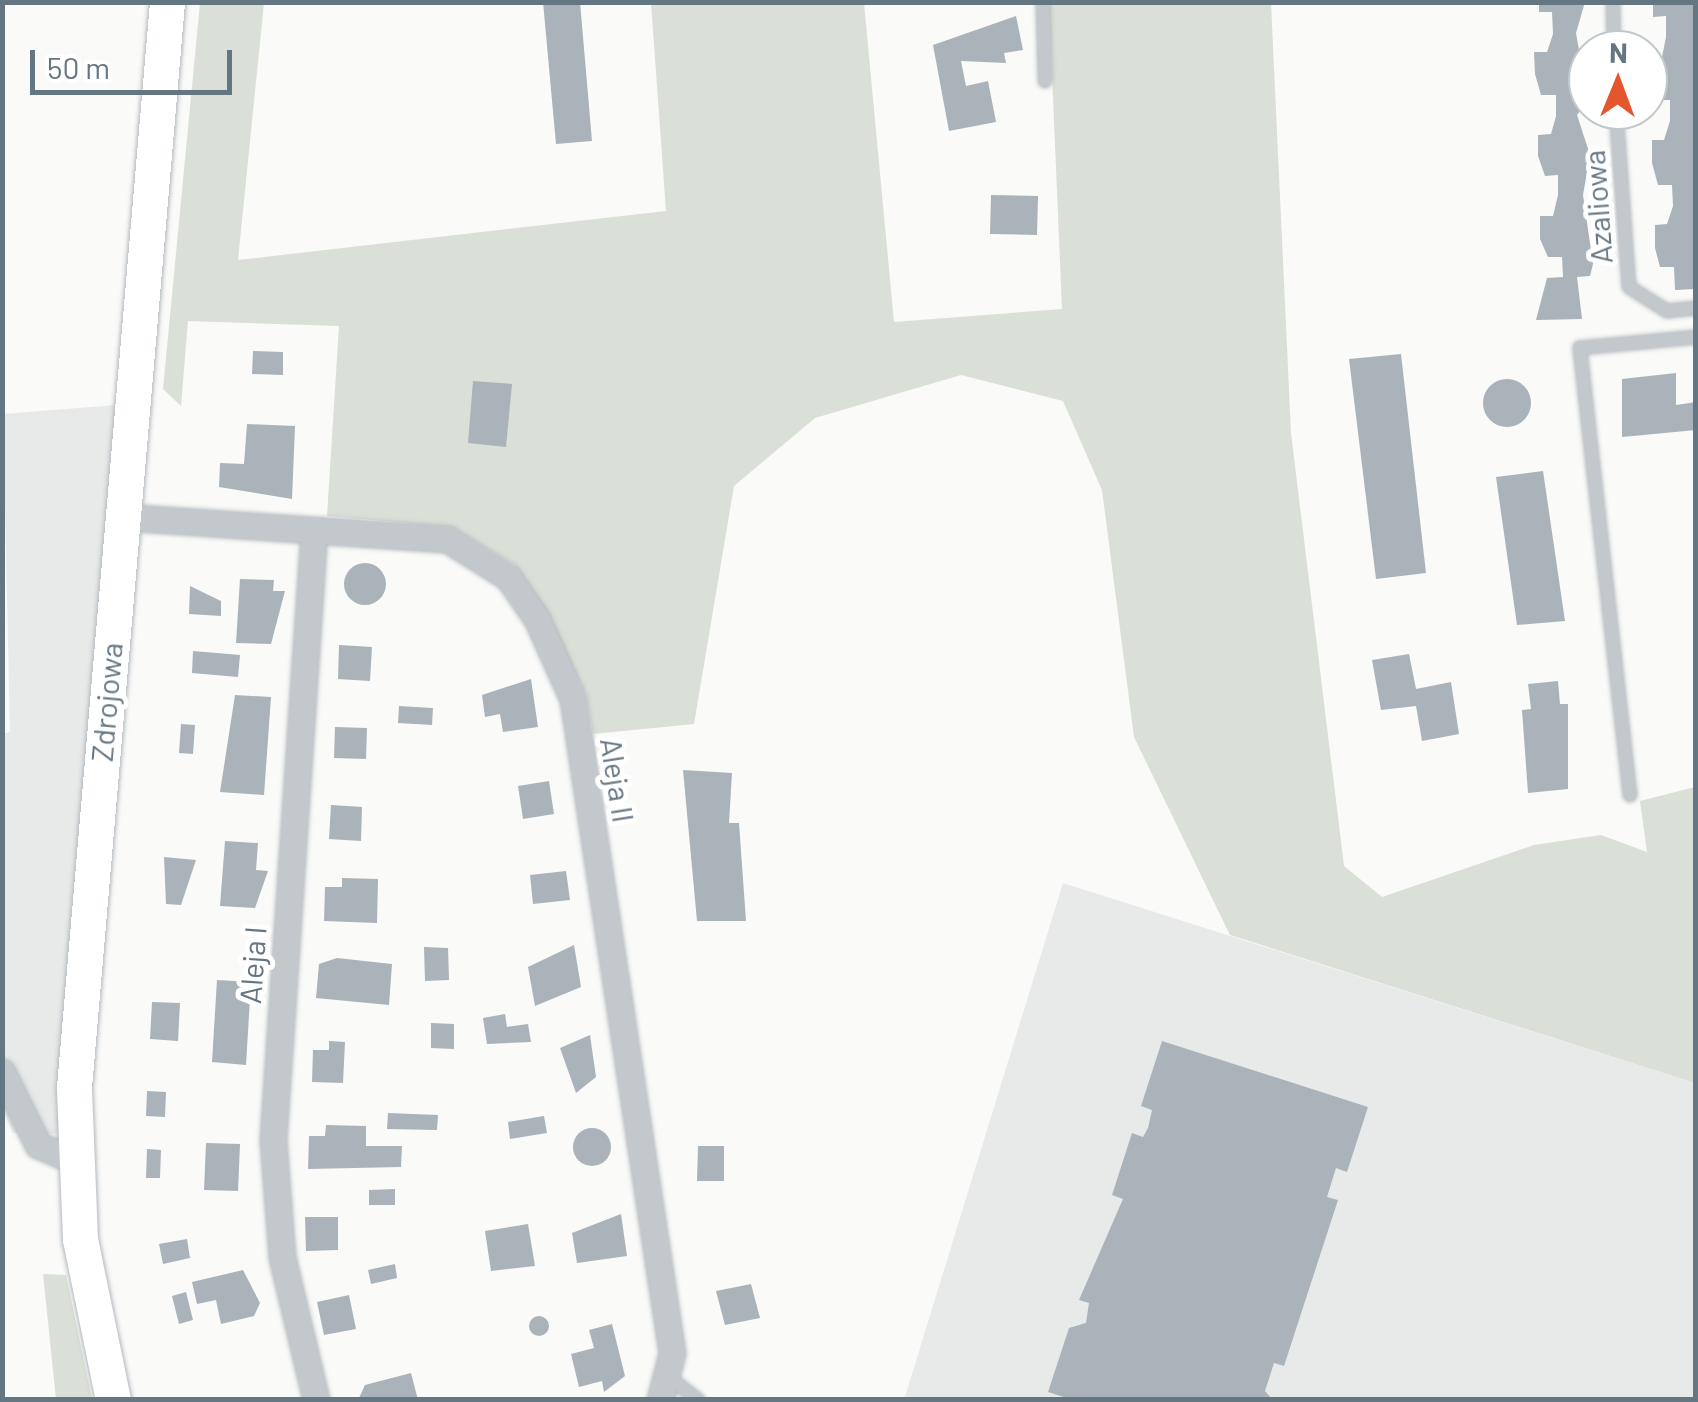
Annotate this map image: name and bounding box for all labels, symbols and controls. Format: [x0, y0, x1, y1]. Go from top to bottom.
scale bar [35, 30, 238, 92]
north arrow [1568, 30, 1668, 130]
text: N [1609, 35, 1628, 69]
text: 50 m [47, 49, 110, 85]
street label: Azaliowa [1575, 149, 1619, 265]
street label: Zdrojowa [83, 641, 129, 763]
street label: Aleja II [594, 735, 642, 825]
street label: Aleja I [231, 925, 273, 1005]

